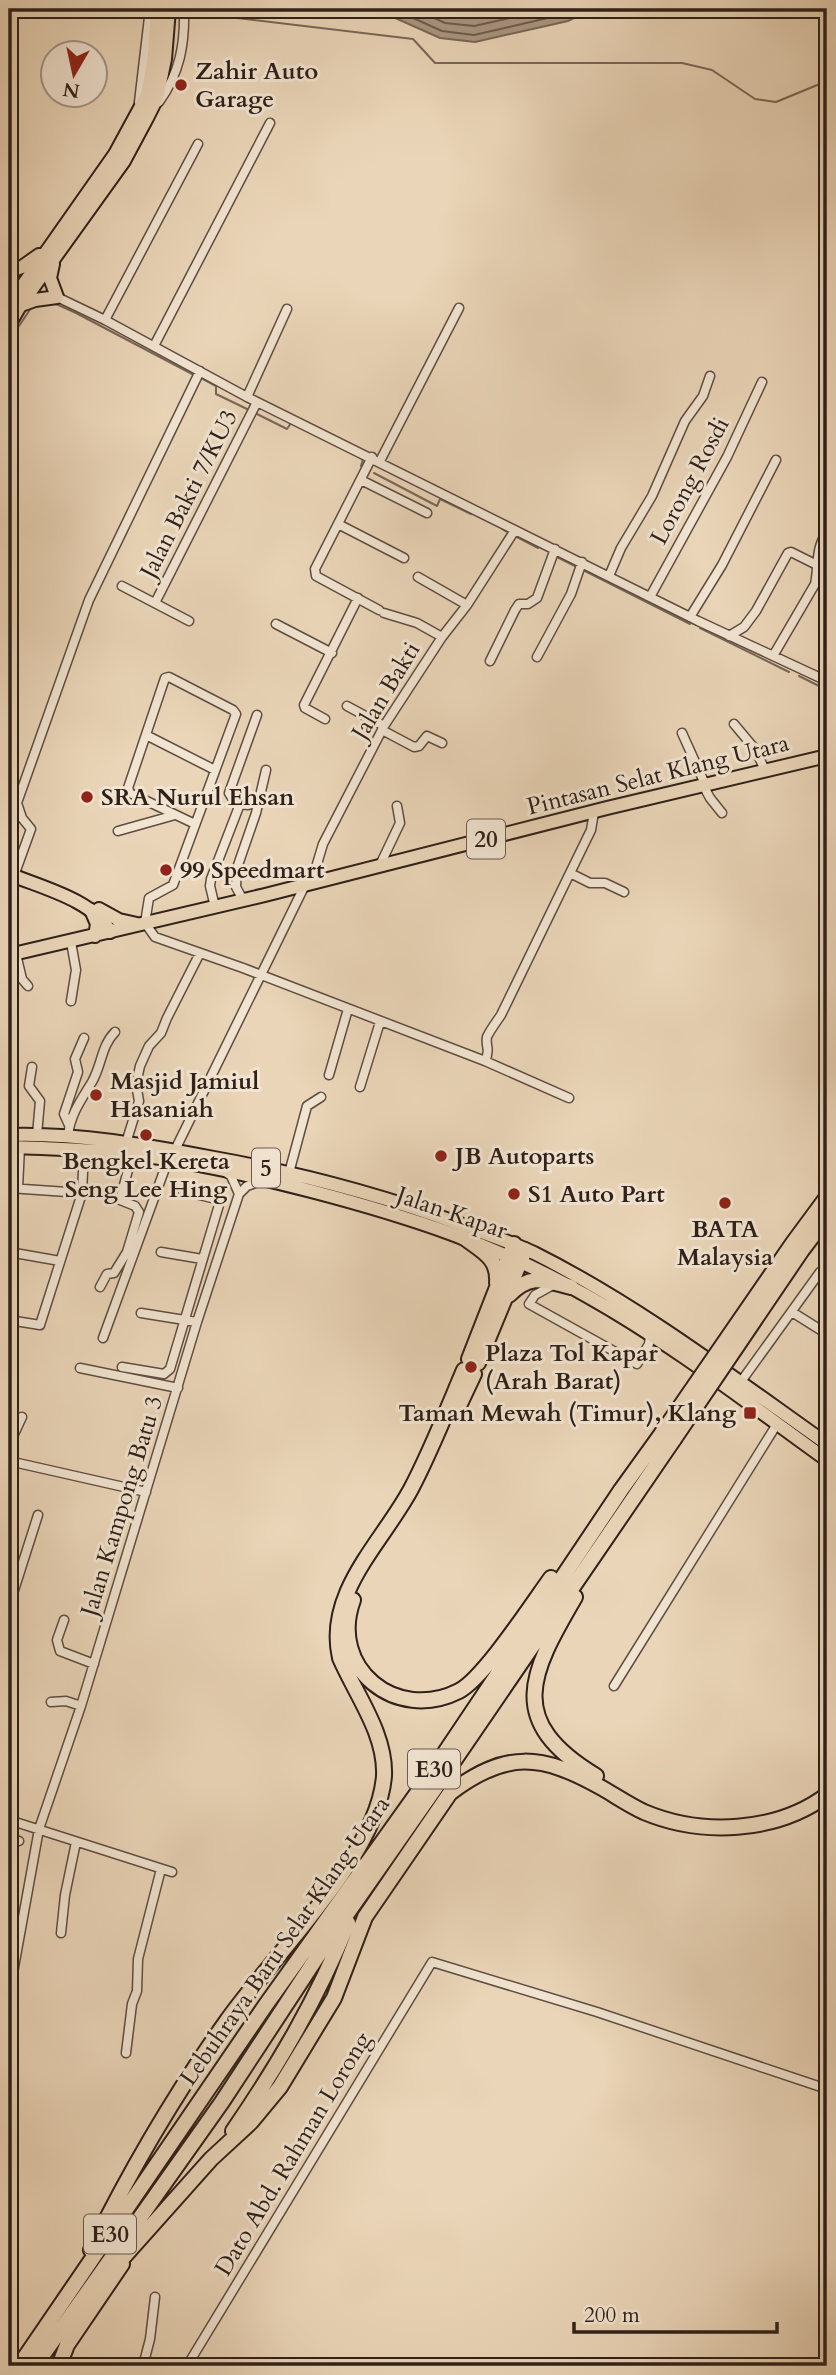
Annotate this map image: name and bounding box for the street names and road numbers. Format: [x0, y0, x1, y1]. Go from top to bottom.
street label: Jalan Bakti 7/KU3 [131, 404, 246, 587]
street label: Lorong Rosdi [643, 411, 738, 551]
street label: Jalan Bakti [342, 636, 428, 749]
street label: Pintasan Selat Klang Utara [524, 726, 793, 824]
road number: 20 [467, 820, 505, 859]
road number: 5 [252, 1148, 280, 1188]
street label: Jalan Kapar [389, 1178, 512, 1247]
street label: Jalan Kampong Batu 3 [72, 1392, 171, 1623]
road number: E30 [408, 1750, 460, 1788]
street label: Lebuhraya Baru Selat Klang Utara [172, 1789, 398, 2092]
street label: Dato Abd. Rahman Lorong [207, 2025, 379, 2282]
road number: E30 [84, 2214, 136, 2254]

